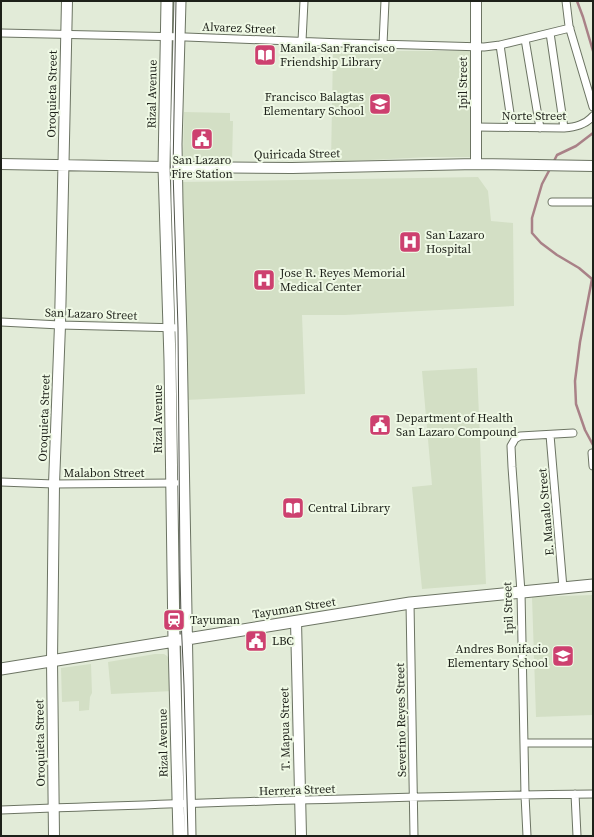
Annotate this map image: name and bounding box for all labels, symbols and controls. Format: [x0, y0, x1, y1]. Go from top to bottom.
street label: Alvarez Street [202, 19, 276, 37]
place label: Manila-San Francisco Friendship Library [280, 40, 395, 70]
library icon: Manila-San Francisco Friendship Library [252, 42, 278, 68]
street label: Oroquieta Street [43, 50, 61, 138]
street label: Ipil Street [455, 57, 471, 109]
street label: Rizal Avenue [143, 59, 161, 129]
place label: Francisco Balagtas Elementary School [263, 89, 364, 119]
school or university icon: Francisco Balagtas Elementary School [367, 91, 393, 117]
street label: Norte Street [502, 108, 566, 124]
public building icon: San Lazaro Fire Station [189, 126, 215, 152]
street label: Quiricada Street [254, 145, 340, 163]
place label: San Lazaro Fire Station [171, 152, 233, 182]
place label: San Lazaro Hospital [426, 227, 485, 257]
hospital icon: San Lazaro Hospital [397, 229, 423, 255]
place label: Jose R. Reyes Memorial Medical Center [279, 265, 406, 295]
hospital icon: Jose R. Reyes Memorial Medical Center [251, 267, 277, 293]
street label: San Lazaro Street [45, 304, 138, 324]
street label: Oroquieta Street [34, 374, 54, 462]
street label: Rizal Avenue [150, 385, 166, 453]
place label: Department of Health San Lazaro Compound [396, 410, 517, 440]
public building icon: Department of Health San Lazaro Compound [367, 412, 393, 438]
street label: Malabon Street [64, 465, 145, 481]
street label: E. Manalo Street [534, 468, 558, 556]
library icon: Central Library [280, 495, 306, 521]
place label: Central Library [308, 500, 391, 516]
street label: Ipil Street [499, 582, 517, 634]
street label: Tayuman Street [251, 594, 337, 622]
station icon: Tayuman [161, 607, 187, 633]
place label: Tayuman [190, 612, 240, 628]
public building icon: LBC [243, 628, 269, 654]
place label: LBC [272, 633, 294, 649]
place label: Andres Bonifacio Elementary School [447, 641, 548, 671]
school or university icon: Andres Bonifacio Elementary School [550, 643, 576, 669]
street label: Severino Reyes Street [392, 663, 410, 777]
street label: T. Mapua Street [276, 687, 294, 771]
street label: Oroquieta Street [31, 699, 49, 787]
street label: Rizal Avenue [154, 708, 172, 778]
street label: Herrera Street [259, 781, 336, 799]

